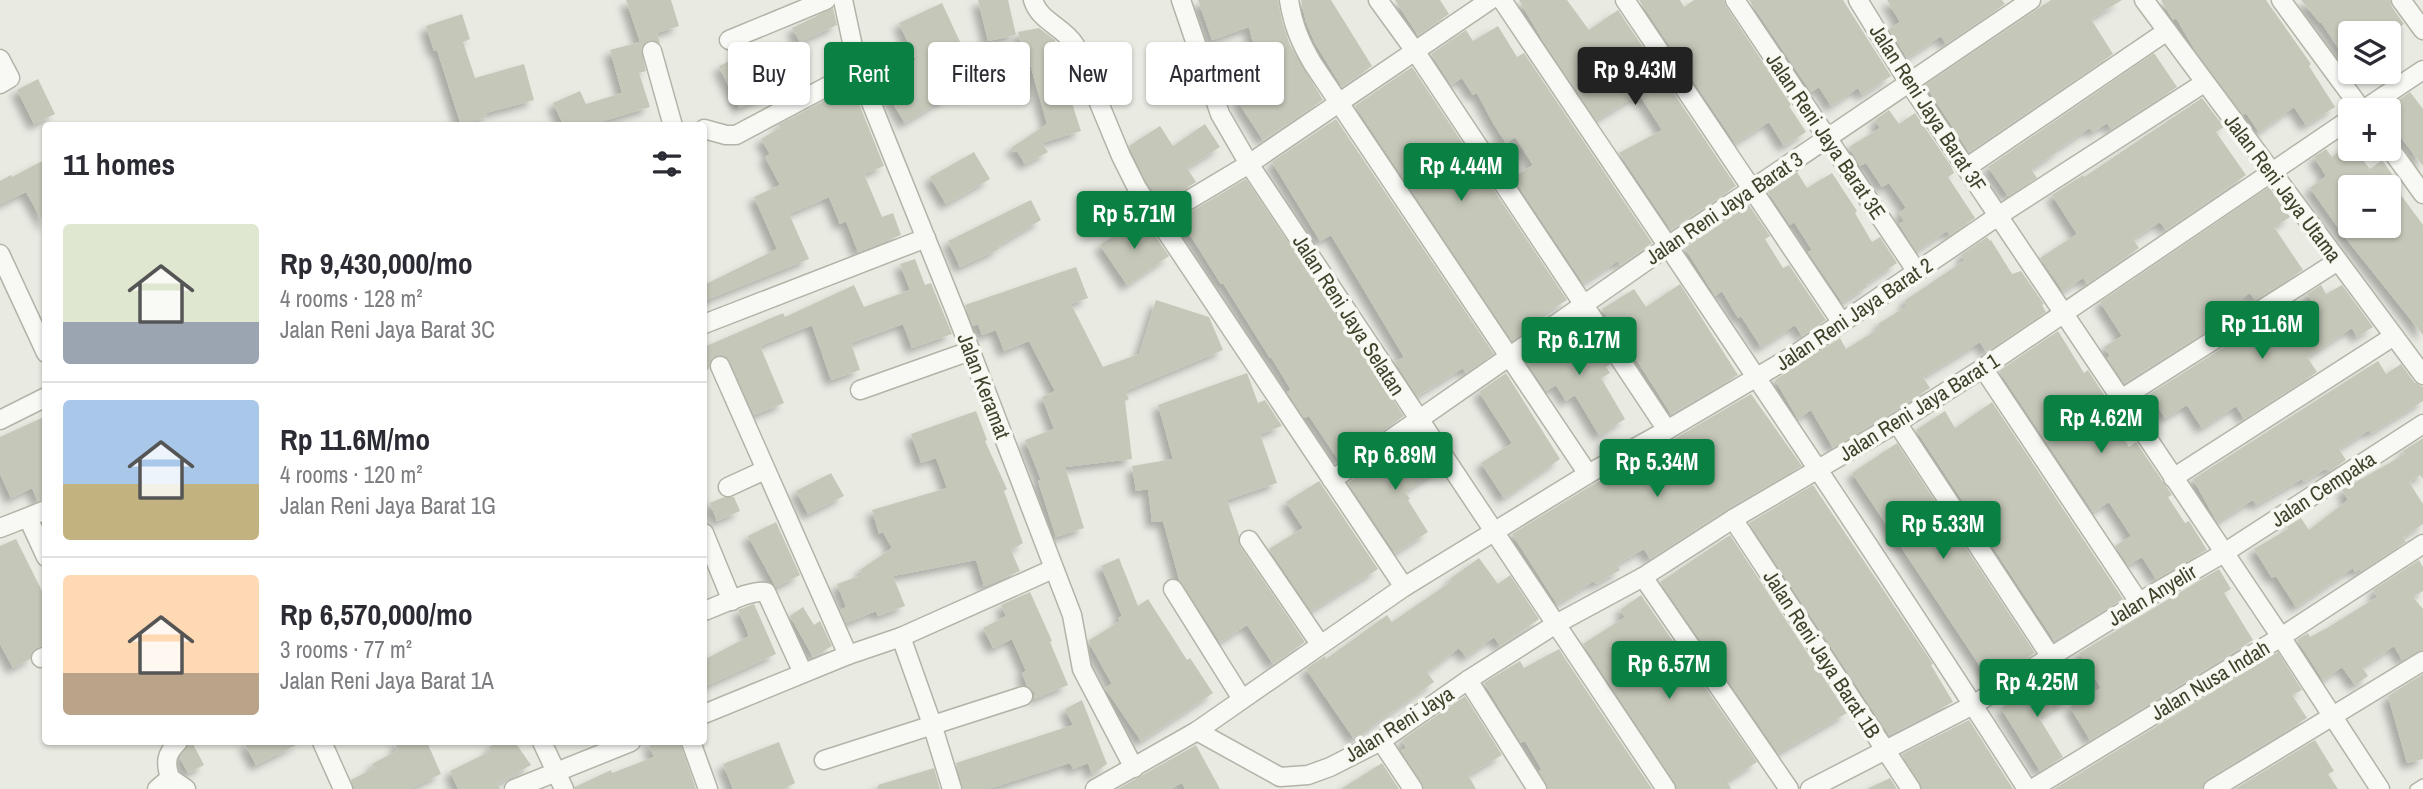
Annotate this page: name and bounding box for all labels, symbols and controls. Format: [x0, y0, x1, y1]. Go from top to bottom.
street label: Jalan Reni Jaya Barat 3F [1863, 19, 1993, 197]
map controls [2338, 21, 2401, 238]
button: layers [2338, 21, 2401, 84]
chip: Buy [728, 42, 810, 105]
chip: Rent [824, 42, 914, 105]
chip: Filters [928, 42, 1030, 105]
chip: New [1044, 42, 1132, 105]
chip: Apartment [1146, 42, 1284, 105]
street label: Jalan Reni Jaya Barat 3E [1759, 47, 1893, 225]
pin: Rp 9.43M [1563, 48, 1707, 107]
text: Rp 9.43M [1594, 54, 1676, 85]
button: + [2338, 98, 2401, 161]
street label: Jalan Reni Jaya Utama [2218, 108, 2349, 269]
text: 11 homes [63, 144, 175, 184]
pin: Rp 4.44M [1389, 144, 1533, 203]
icon: filters [648, 145, 686, 183]
street label: Jalan Reni Jaya Barat 3 [1640, 145, 1808, 271]
text: Rp 4.44M [1420, 150, 1502, 181]
button: − [2338, 175, 2401, 238]
pin: Rp 5.71M [1062, 191, 1206, 251]
text: Rp 5.71M [1093, 198, 1175, 229]
street label: Jalan Reni Jaya Selatan [1286, 229, 1412, 401]
text: Rp 9,430,000/mo [280, 243, 473, 283]
street label: Jalan Reni Jaya Barat 2 [1770, 251, 1938, 377]
icon: home [119, 252, 203, 336]
text: 4 rooms · 128 m² [280, 283, 423, 314]
pin: Rp 11.6M [2190, 302, 2334, 361]
text: Rp 11.6M [2221, 308, 2303, 339]
text: Jalan Reni Jaya Barat 3C [280, 314, 495, 345]
pin: Rp 6.17M [1507, 318, 1651, 377]
text: Rp 6.17M [1538, 324, 1620, 355]
street label: Jalan Keramat [951, 329, 1018, 443]
street label: Jalan Reni Jaya Barat 1 [1833, 346, 2005, 468]
pin: Rp 4.62M [2029, 396, 2173, 455]
text: Rp 4.62M [2060, 402, 2142, 433]
text: Rp 11.6M/mo [280, 419, 430, 459]
icon: home [119, 428, 203, 512]
pin: Rp 6.89M [1323, 433, 1467, 492]
text: Rp 6.89M [1354, 439, 1436, 470]
pin: Rp 5.34M [1585, 440, 1729, 499]
street label: Jalan Cempaka [2265, 444, 2381, 534]
text: Rp 5.34M [1616, 446, 1698, 477]
text: 4 rooms · 120 m² [280, 459, 423, 490]
text: Jalan Reni Jaya Barat 1G [280, 490, 496, 521]
pin: Rp 5.33M [1871, 502, 2015, 561]
text: Rp 5.33M [1902, 508, 1984, 539]
street label: Jalan Anyelir [2102, 557, 2202, 633]
street label: Jalan Reni Jaya Barat 1B [1757, 564, 1887, 744]
text: Rp 6,570,000/mo [280, 594, 473, 634]
icon: home [119, 603, 203, 687]
street label: Jalan Nusa Indah [2145, 633, 2275, 727]
text: 3 rooms · 77 m² [280, 634, 412, 665]
pin: Rp 6.57M [1597, 642, 1741, 701]
text: Rp 6.57M [1628, 648, 1710, 679]
pin: Rp 4.25M [1965, 660, 2109, 719]
text: Jalan Reni Jaya Barat 1A [280, 665, 494, 696]
text: Rp 4.25M [1996, 666, 2078, 697]
street label: Jalan Reni Jaya [1339, 679, 1459, 769]

